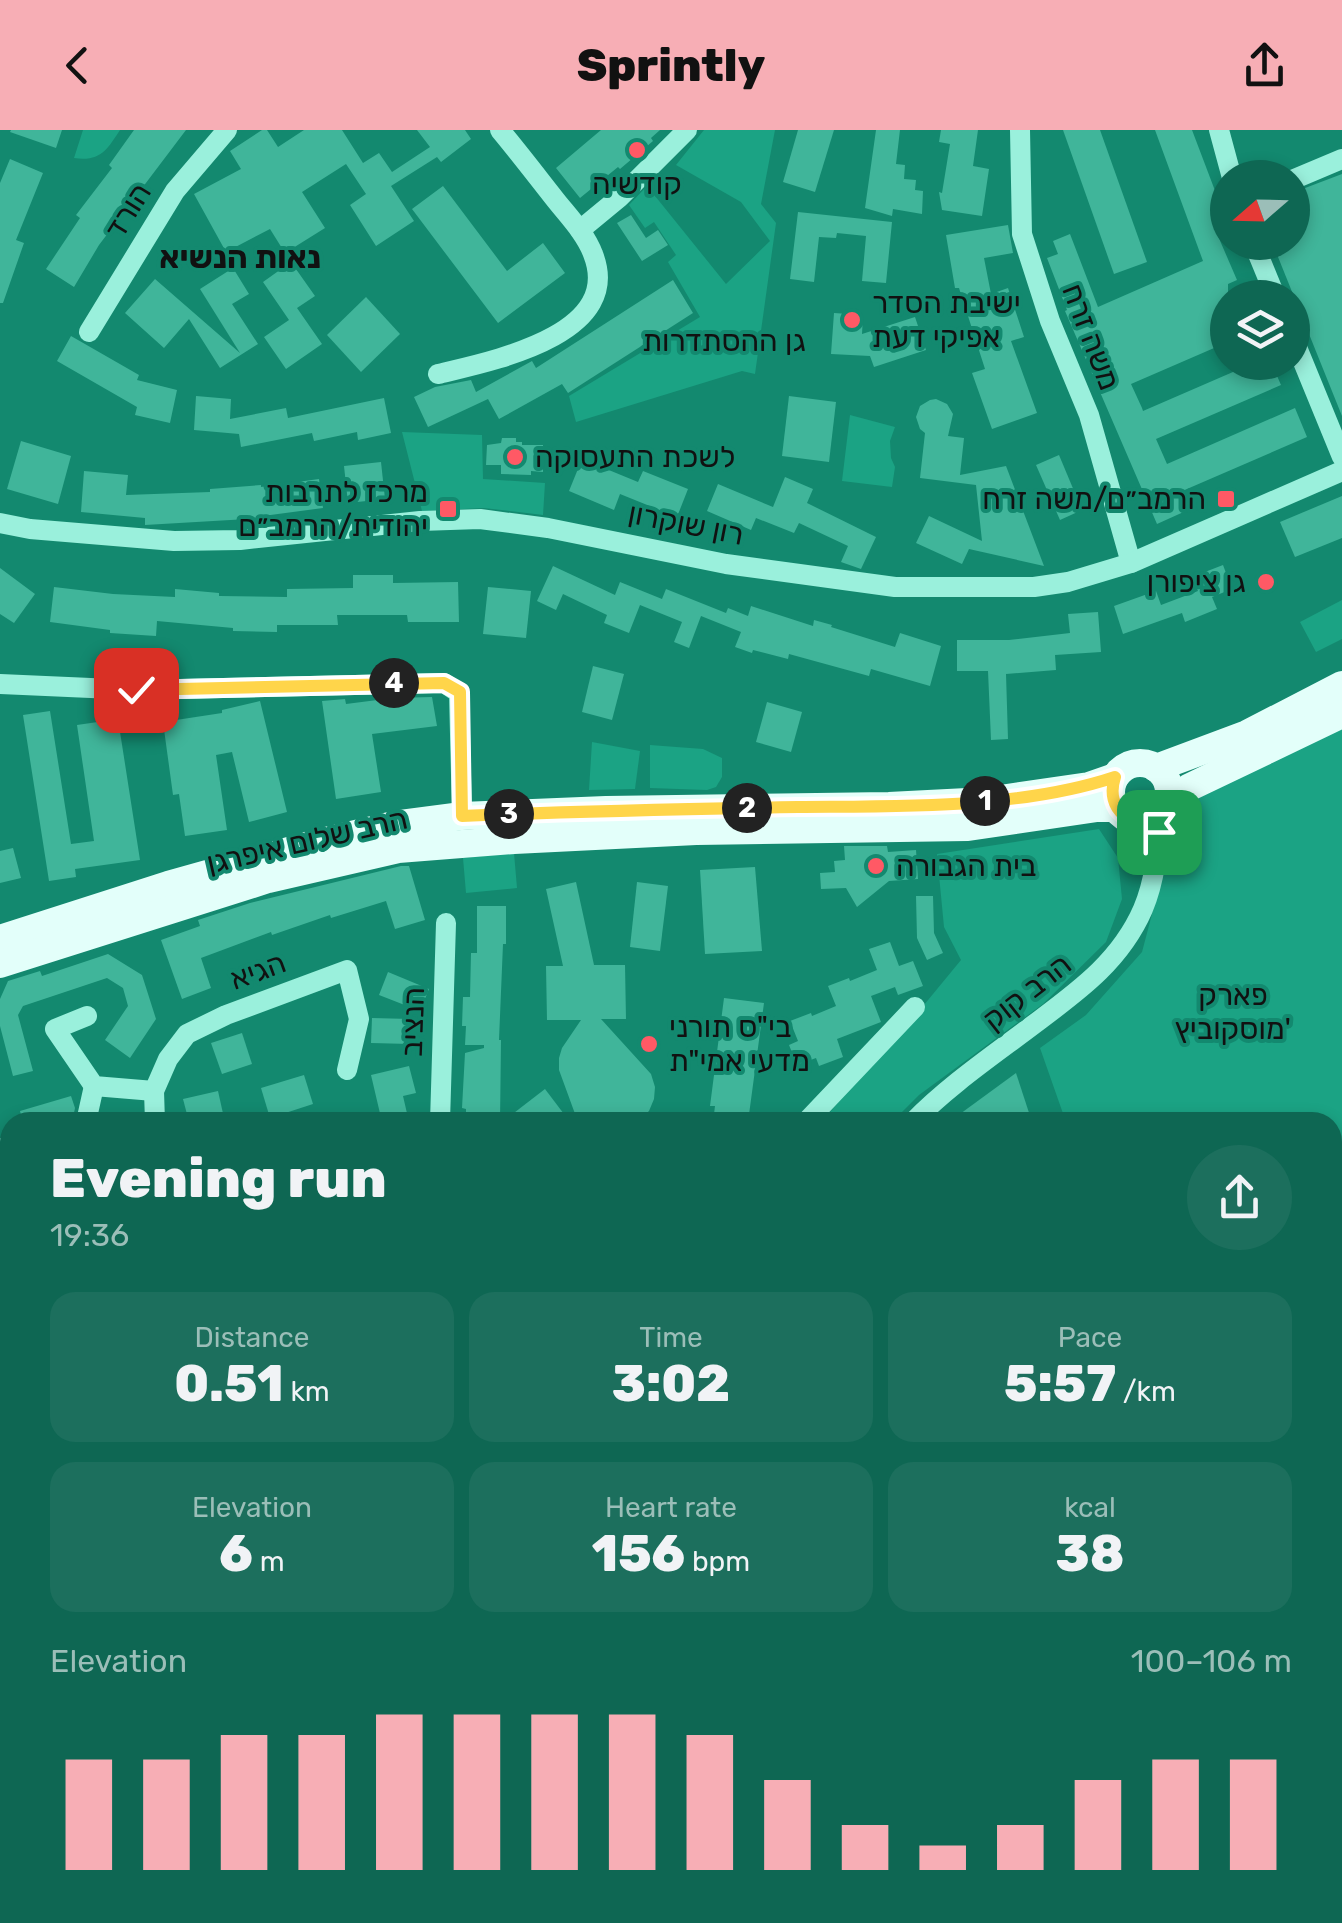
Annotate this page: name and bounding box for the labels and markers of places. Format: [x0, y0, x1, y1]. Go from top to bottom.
marker: קודשיה [626, 139, 648, 161]
place label: קודשיה [592, 166, 682, 202]
place label: ישיבת הסדר אפיקי דעת [872, 285, 1021, 355]
marker: ישיבת הסדר אפיקי דעת [841, 309, 863, 331]
place label: לשכת התעסוקה [535, 439, 735, 475]
marker: לשכת התעסוקה [504, 446, 526, 468]
place label: מרכז לתרבות יהודית/הרמב״ם [238, 474, 428, 544]
place label: הרמב״ם/משה זרח [982, 481, 1206, 517]
marker: הרמב״ם/משה זרח [1215, 488, 1237, 510]
marker: מרכז לתרבות יהודית/הרמב״ם [437, 498, 459, 520]
place label: גן ציפורן [1147, 564, 1246, 600]
marker: גן ציפורן [1255, 571, 1277, 593]
pin [94, 648, 179, 733]
pin: 4 [369, 658, 419, 708]
pin: 1 [960, 776, 1010, 826]
pin: 2 [722, 783, 772, 833]
pin: 3 [484, 789, 534, 839]
pin [1117, 790, 1202, 875]
place label: בית הגבורה [896, 848, 1036, 884]
marker: בית הגבורה [865, 855, 887, 877]
place label: בי"ס תורני מדעי אמי"ת [669, 1009, 810, 1079]
marker: בי"ס תורני מדעי אמי"ת [638, 1033, 660, 1055]

